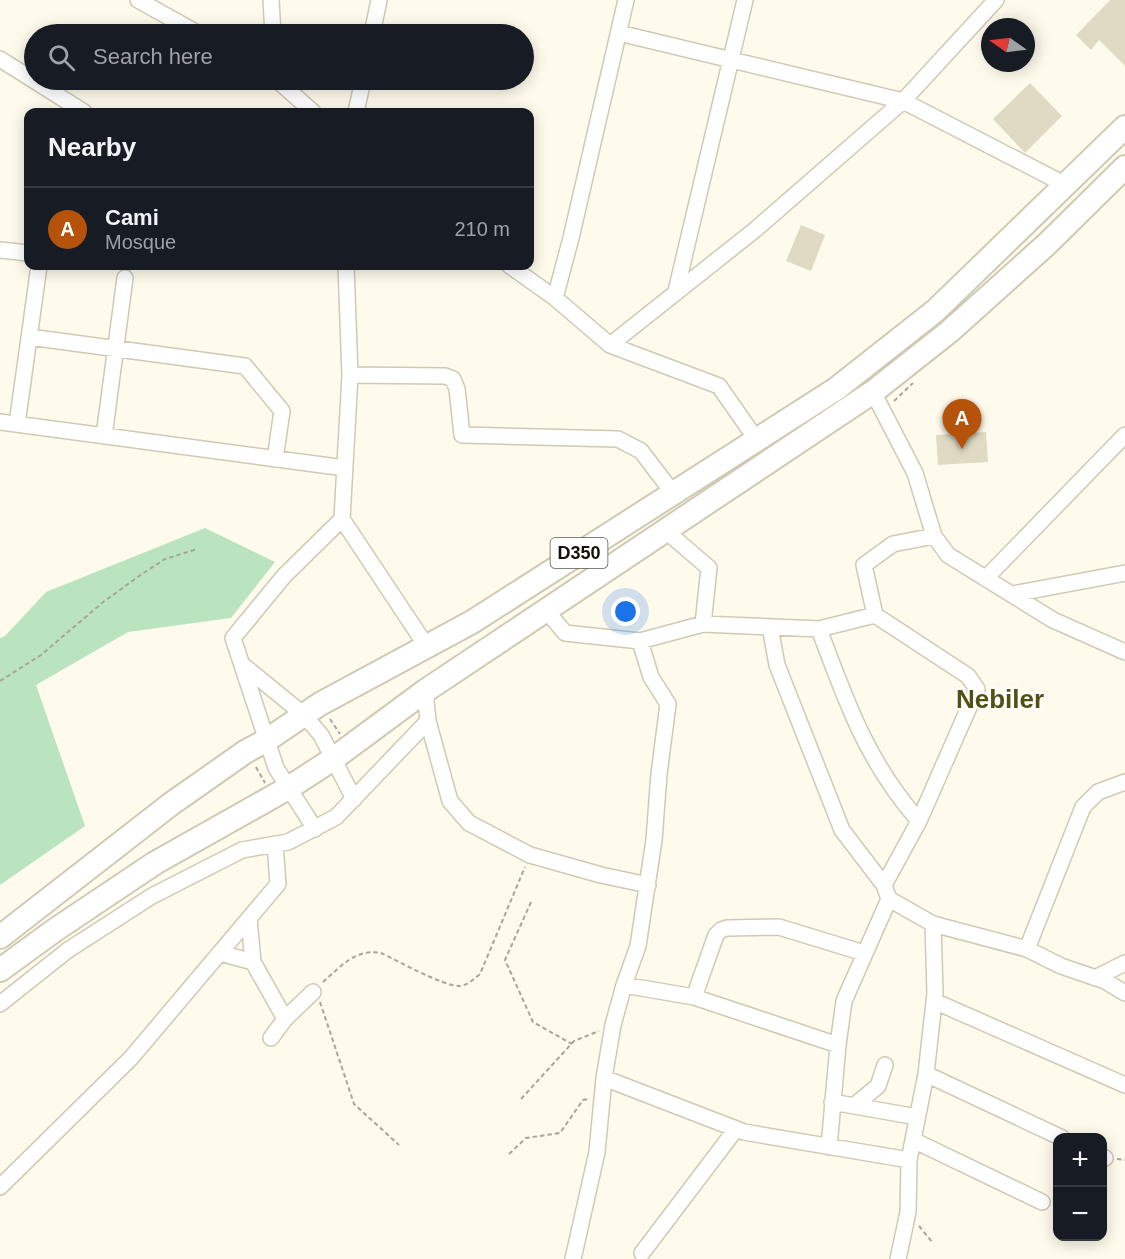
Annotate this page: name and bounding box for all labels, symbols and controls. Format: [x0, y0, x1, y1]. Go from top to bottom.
north arrow [981, 18, 1035, 72]
search box [24, 24, 534, 90]
icon: search [45, 41, 78, 74]
text: Search here [93, 44, 213, 69]
text: Nearby [48, 132, 136, 162]
text: Cami [105, 205, 159, 230]
text: A [60, 218, 75, 240]
text: 210 m [454, 218, 510, 240]
text: Mosque [105, 231, 176, 253]
pin: A [942, 400, 982, 449]
road number: D350 [550, 538, 608, 568]
your location [611, 597, 640, 626]
district label: Nebiler [956, 684, 1044, 714]
map controls [1053, 1133, 1107, 1241]
button: + [1053, 1133, 1107, 1187]
button: − [1053, 1187, 1107, 1241]

